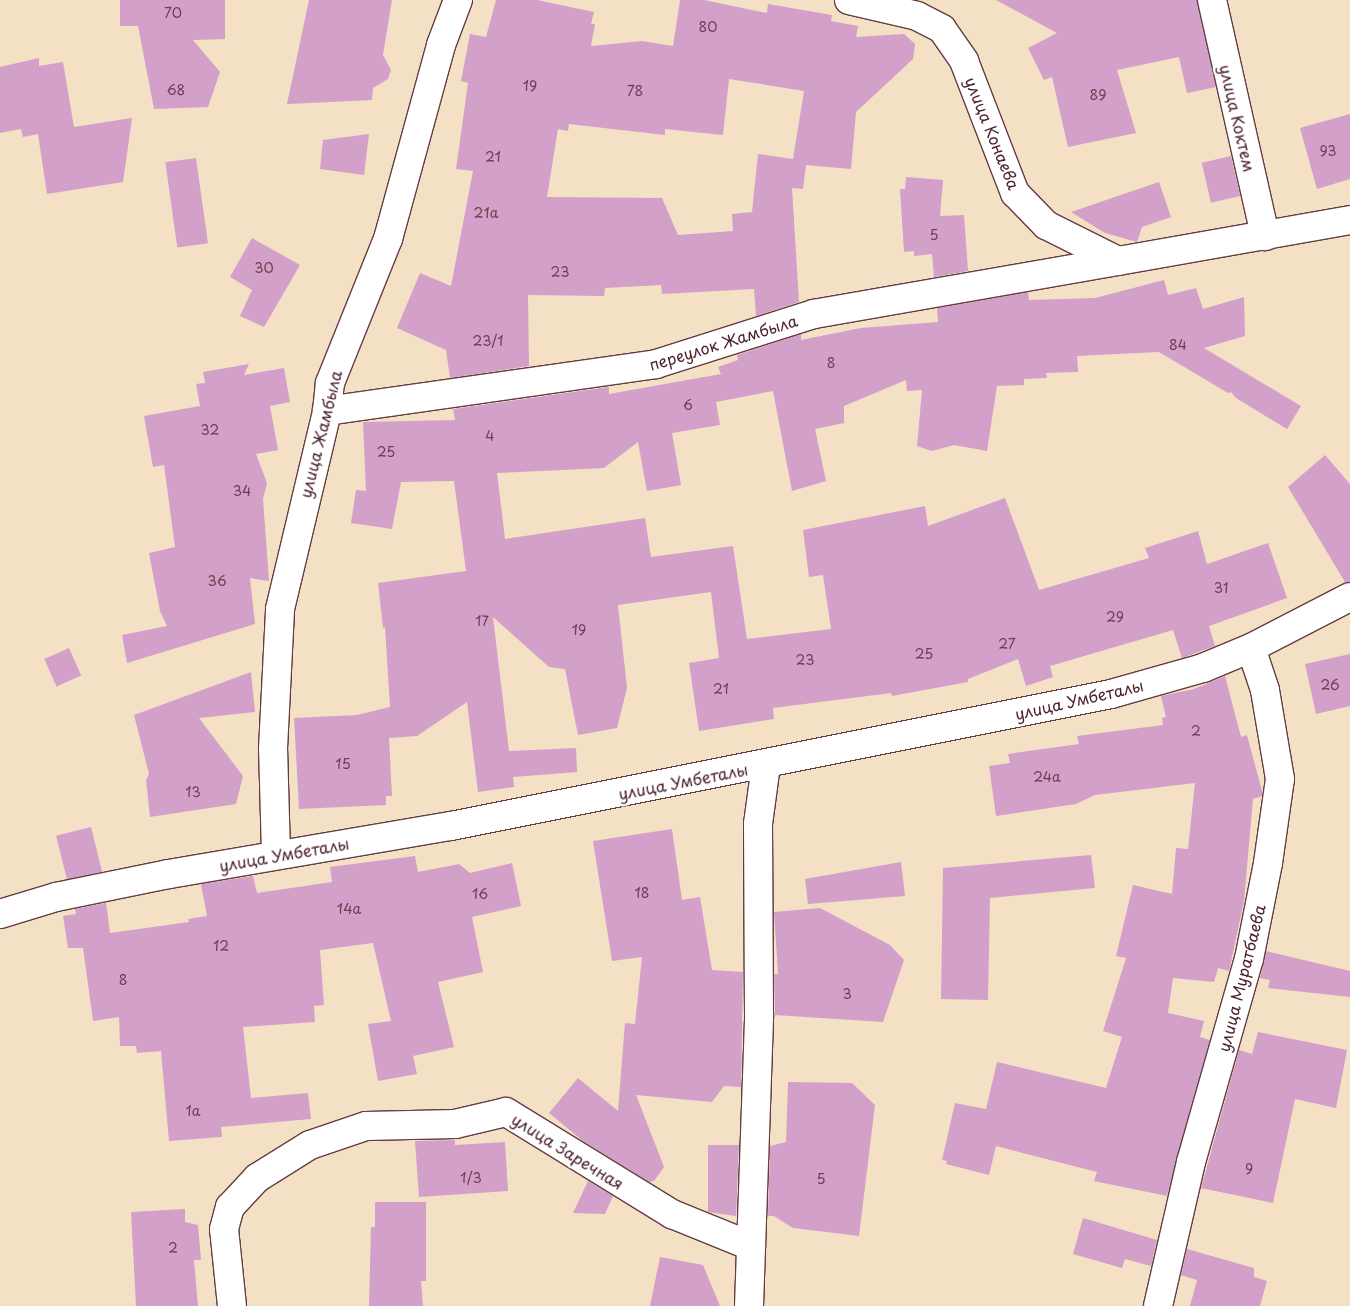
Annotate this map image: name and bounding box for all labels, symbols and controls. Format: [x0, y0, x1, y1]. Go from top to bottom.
house number: 70 [164, 5, 182, 21]
house number: 80 [699, 19, 717, 35]
street label: улица Коктем [1216, 62, 1260, 174]
street label: улица Конаева [962, 74, 1024, 192]
house number: 19 [523, 78, 537, 94]
house number: 68 [167, 82, 185, 98]
house number: 78 [627, 83, 643, 99]
house number: 89 [1090, 87, 1106, 103]
house number: 93 [1319, 143, 1337, 159]
house number: 21 [485, 149, 501, 165]
house number: 21а [474, 205, 498, 221]
house number: 5 [929, 227, 939, 243]
house number: 30 [254, 260, 274, 276]
house number: 23 [551, 264, 569, 280]
street label: переулок Жамбыла [646, 310, 800, 374]
house number: 23/1 [473, 333, 503, 349]
house number: 84 [1169, 337, 1187, 353]
house number: 8 [827, 355, 835, 371]
street label: улица Жамбыла [295, 368, 345, 500]
house number: 6 [683, 397, 693, 413]
house number: 32 [201, 422, 219, 438]
house number: 4 [485, 428, 495, 444]
house number: 25 [377, 444, 395, 460]
house number: 34 [233, 483, 251, 499]
house number: 36 [207, 573, 227, 589]
house number: 31 [1214, 580, 1228, 596]
house number: 29 [1106, 609, 1124, 625]
house number: 17 [475, 613, 489, 629]
house number: 19 [572, 622, 586, 638]
house number: 27 [998, 636, 1016, 652]
house number: 25 [915, 646, 933, 662]
house number: 23 [796, 652, 814, 668]
street label: улица Умбеталы [1013, 675, 1145, 723]
house number: 26 [1320, 677, 1340, 693]
house number: 21 [713, 681, 729, 697]
house number: 2 [1191, 723, 1201, 739]
house number: 15 [335, 756, 351, 772]
street label: улица Умбеталы [616, 759, 750, 803]
house number: 24а [1033, 769, 1061, 785]
house number: 13 [185, 784, 201, 800]
street label: улица Умбеталы [217, 833, 351, 875]
house number: 18 [634, 885, 650, 901]
house number: 16 [472, 886, 488, 902]
house number: 14а [337, 901, 361, 917]
street label: улица Муратбаева [1213, 902, 1269, 1054]
house number: 12 [213, 938, 229, 954]
house number: 8 [119, 972, 127, 988]
house number: 3 [842, 986, 852, 1002]
house number: 1а [186, 1103, 200, 1119]
street label: улица Заречная [508, 1109, 628, 1193]
house number: 9 [1245, 1161, 1253, 1177]
house number: 1/3 [460, 1170, 482, 1186]
house number: 5 [816, 1171, 826, 1187]
house number: 2 [168, 1240, 178, 1256]

